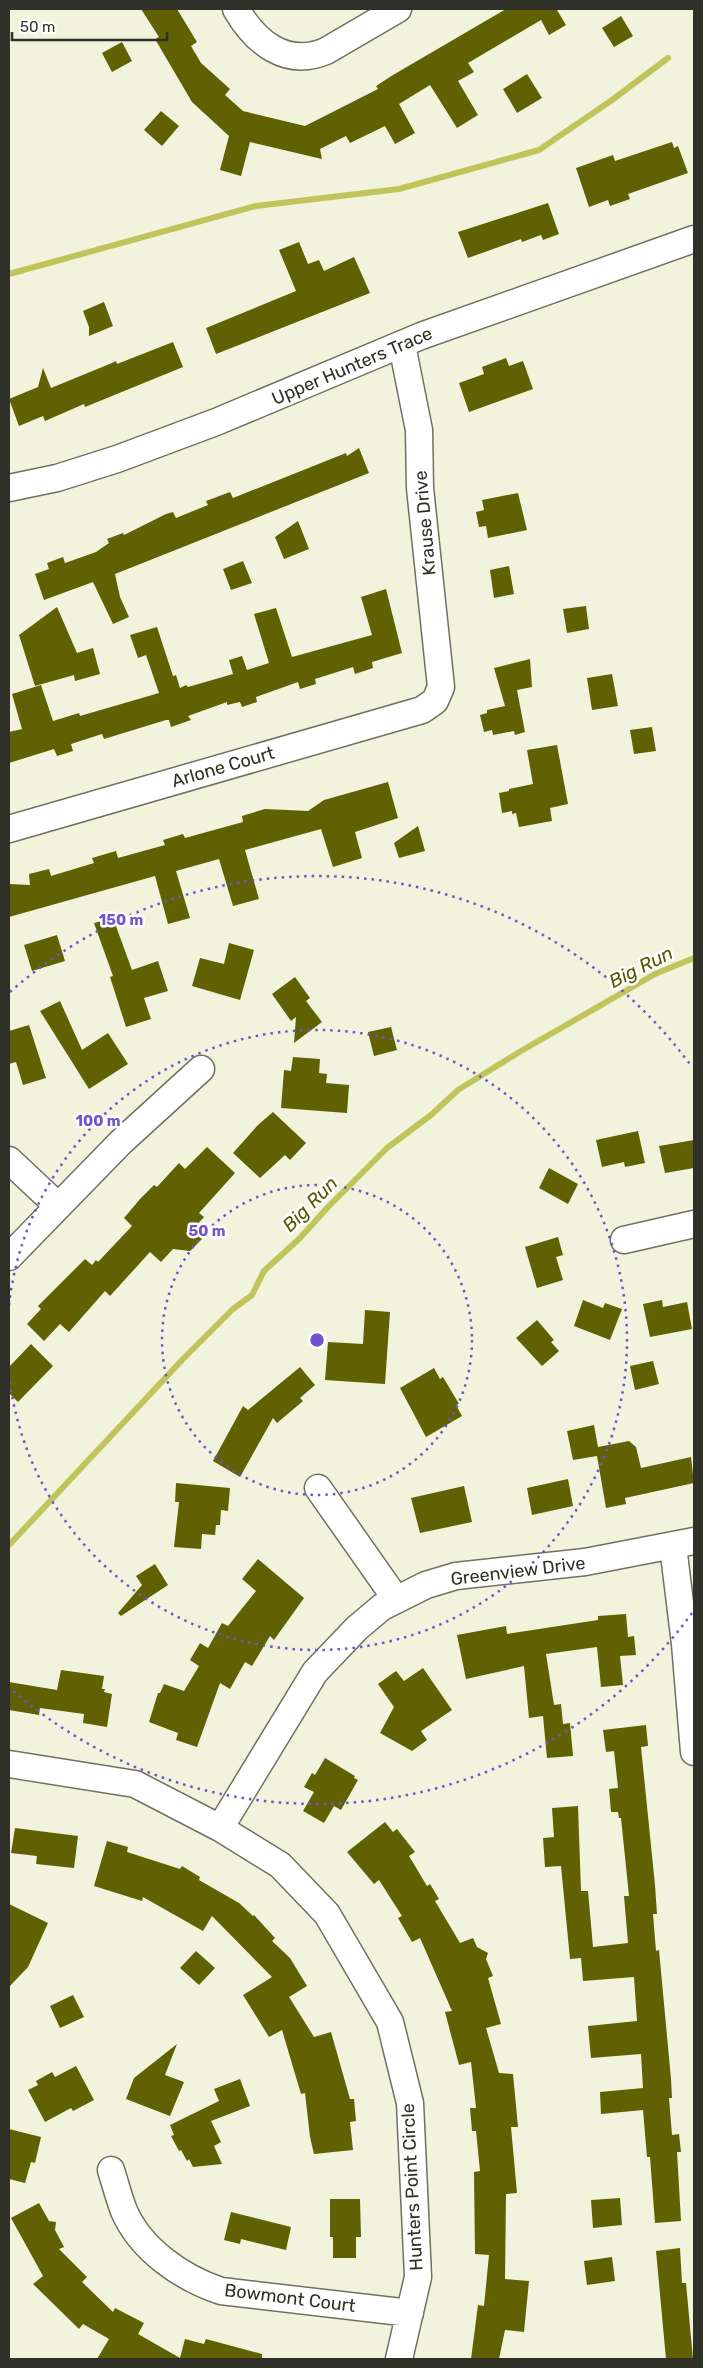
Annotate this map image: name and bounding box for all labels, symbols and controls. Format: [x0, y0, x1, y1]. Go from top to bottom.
scale bar [12, 10, 168, 42]
text: 50 m [20, 18, 55, 36]
street label: Upper Hunters Trace [268, 322, 436, 410]
street label: Krause Drive [409, 470, 441, 576]
street label: Arlone Court [169, 742, 277, 792]
text: 150 m [99, 911, 143, 929]
water label: Big Run [605, 941, 677, 993]
text: 100 m [76, 1112, 120, 1130]
water label: Big Run [278, 1172, 342, 1236]
text: 50 m [189, 1222, 225, 1240]
centre of rings [308, 1331, 326, 1349]
street label: Greenview Drive [449, 1552, 587, 1590]
street label: Hunters Point Circle [397, 2103, 427, 2271]
street label: Bowmont Court [223, 2279, 357, 2317]

